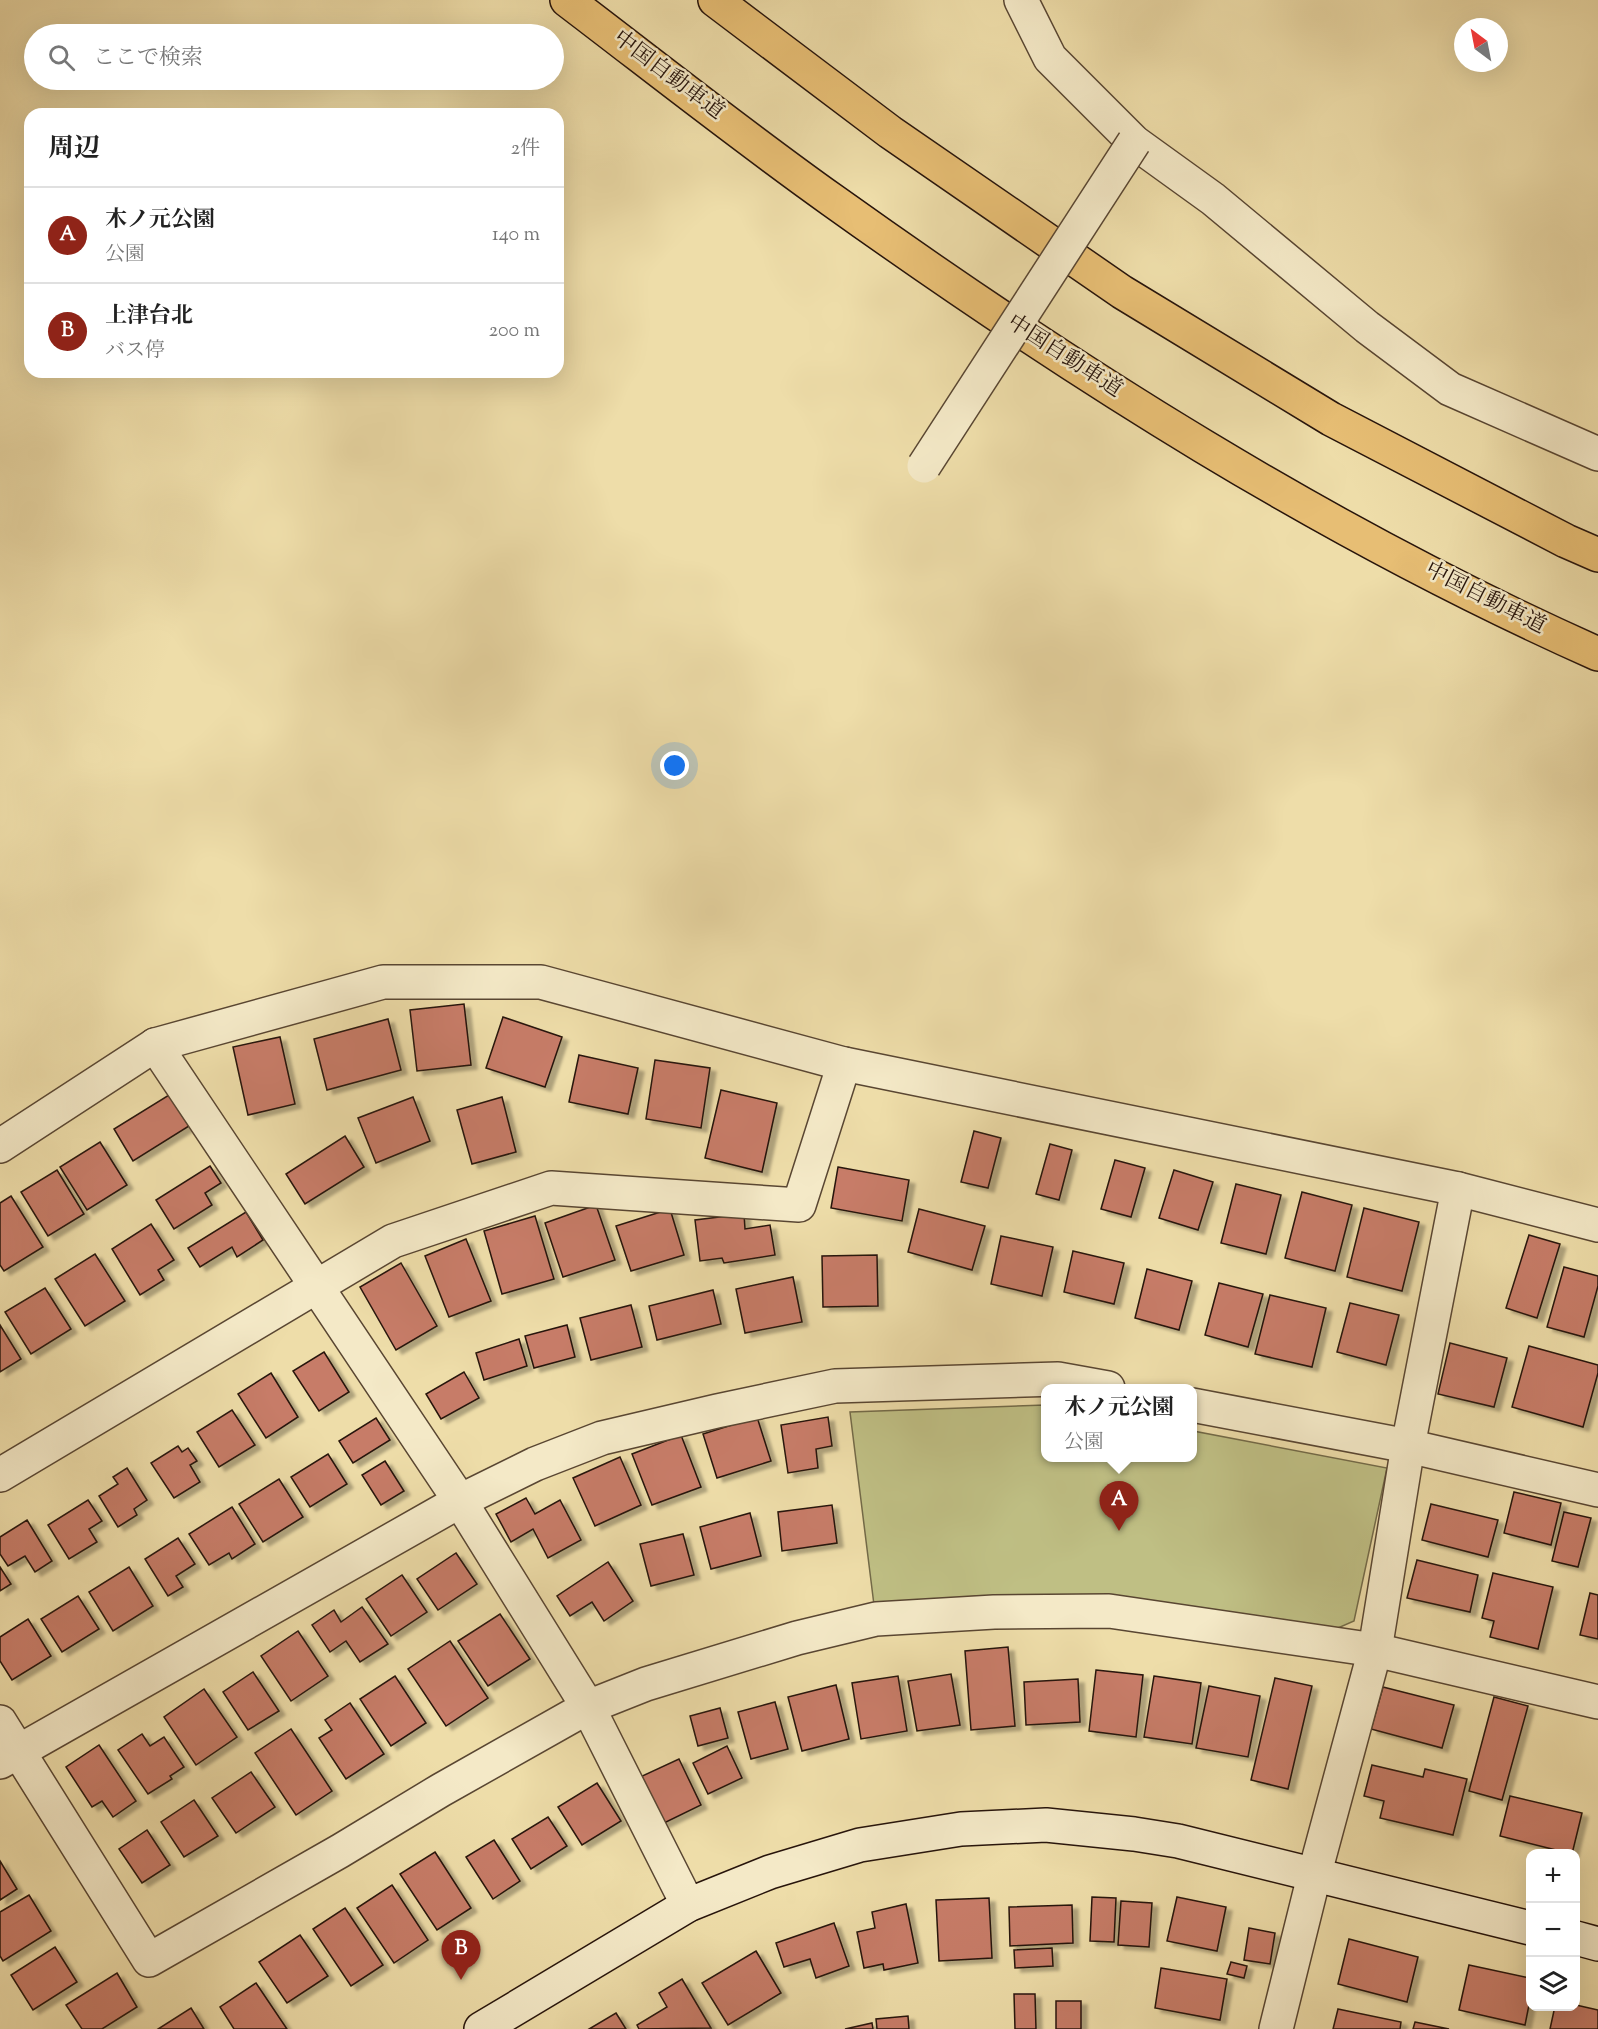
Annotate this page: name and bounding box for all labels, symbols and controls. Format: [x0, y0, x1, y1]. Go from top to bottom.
north arrow [1454, 18, 1508, 72]
street label: 中国自動車道 [606, 23, 730, 129]
search box [24, 24, 564, 90]
icon: search [45, 41, 78, 74]
text: ここで検索 [93, 43, 203, 75]
text: 周辺 [48, 131, 100, 168]
text: 2件 [511, 135, 540, 164]
text: 木ノ元公園 [105, 205, 215, 237]
text: A [59, 221, 76, 250]
text: 140 m [492, 221, 540, 250]
text: 公園 [105, 241, 145, 270]
text: 上津台北 [105, 301, 193, 333]
street label: 中国自動車道 [1000, 308, 1128, 406]
text: B [61, 317, 74, 346]
text: 200 m [489, 317, 540, 346]
text: バス停 [105, 337, 165, 366]
street label: 中国自動車道 [1419, 555, 1551, 643]
your location [660, 751, 689, 780]
popup [1041, 1384, 1197, 1462]
text: 木ノ元公園 [1064, 1393, 1174, 1425]
text: 公園 [1064, 1429, 1104, 1458]
pin: A [1100, 1482, 1138, 1531]
map controls [1526, 1849, 1580, 2011]
button: + [1526, 1849, 1580, 1903]
button: − [1526, 1903, 1580, 1957]
pin: B [442, 1930, 480, 1980]
button: layers [1526, 1957, 1580, 2011]

